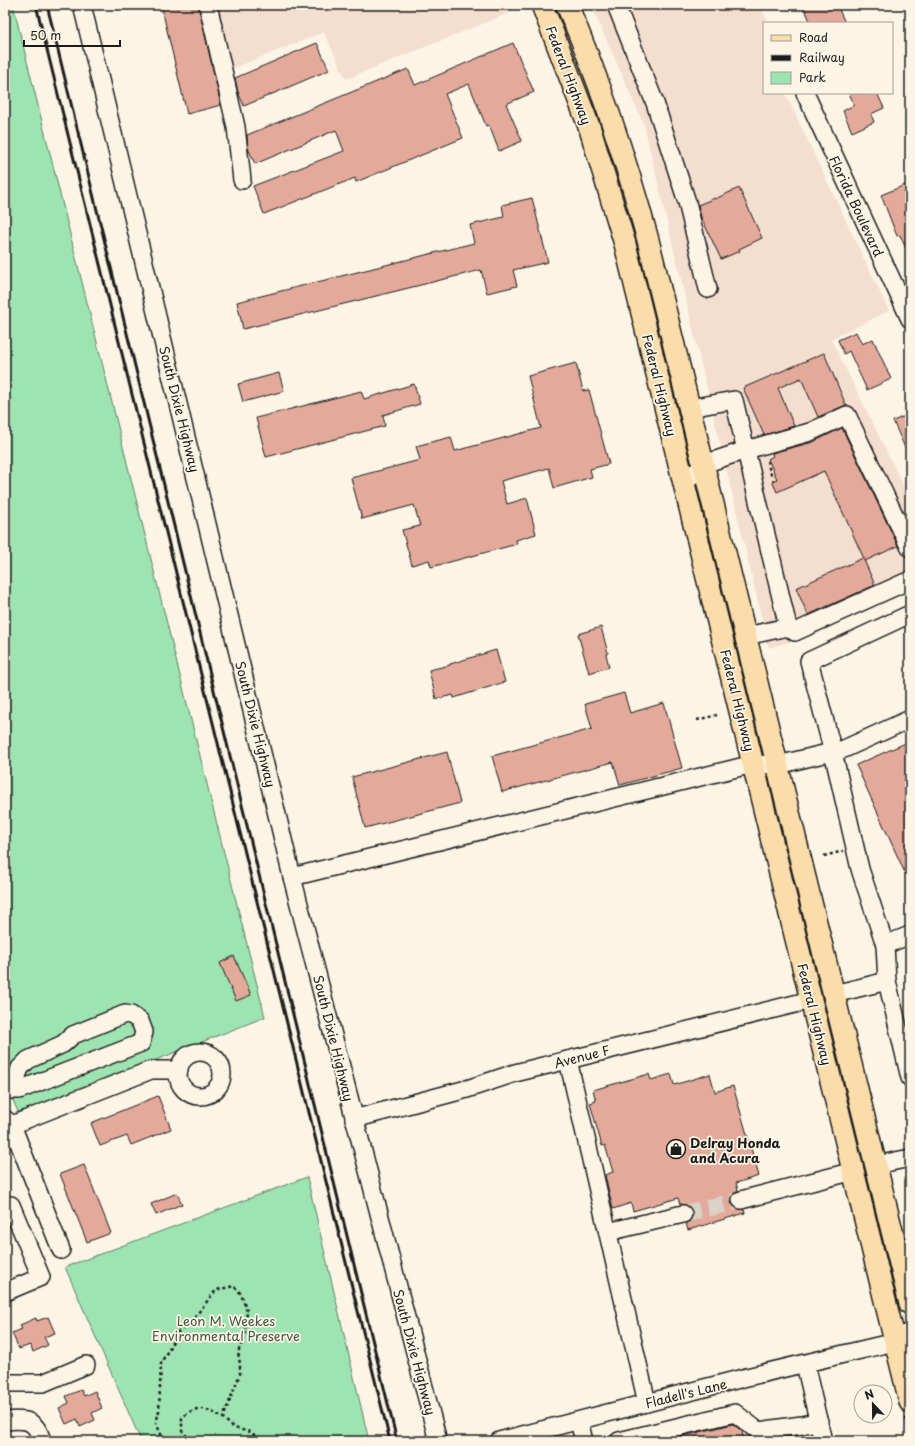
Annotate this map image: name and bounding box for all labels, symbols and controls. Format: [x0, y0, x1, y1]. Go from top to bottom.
scale bar [24, 22, 120, 48]
legend [763, 22, 893, 94]
street label: Federal Highway [541, 23, 597, 127]
text: 50 m [30, 26, 61, 44]
text: Road [799, 28, 828, 46]
text: Railway [799, 48, 845, 66]
text: Park [799, 68, 826, 86]
street label: Florida Boulevard [825, 152, 889, 260]
street label: Federal Highway [638, 332, 682, 438]
street label: South Dixie Highway [155, 344, 205, 474]
street label: Federal Highway [716, 647, 760, 753]
street label: South Dixie Highway [231, 659, 281, 789]
street label: Federal Highway [793, 961, 837, 1067]
street label: South Dixie Highway [309, 973, 359, 1103]
street label: Avenue F [552, 1040, 612, 1072]
place label: Delray Honda and Acura [690, 1133, 780, 1167]
shop icon: Delray Honda and Acura [665, 1138, 687, 1160]
street label: South Dixie Highway [389, 1287, 441, 1417]
park label: Leon M. Weekes Environmental Preserve [152, 1311, 300, 1345]
street label: Fladell's Lane [643, 1374, 729, 1412]
north arrow [853, 1384, 893, 1424]
text: N [862, 1385, 877, 1404]

